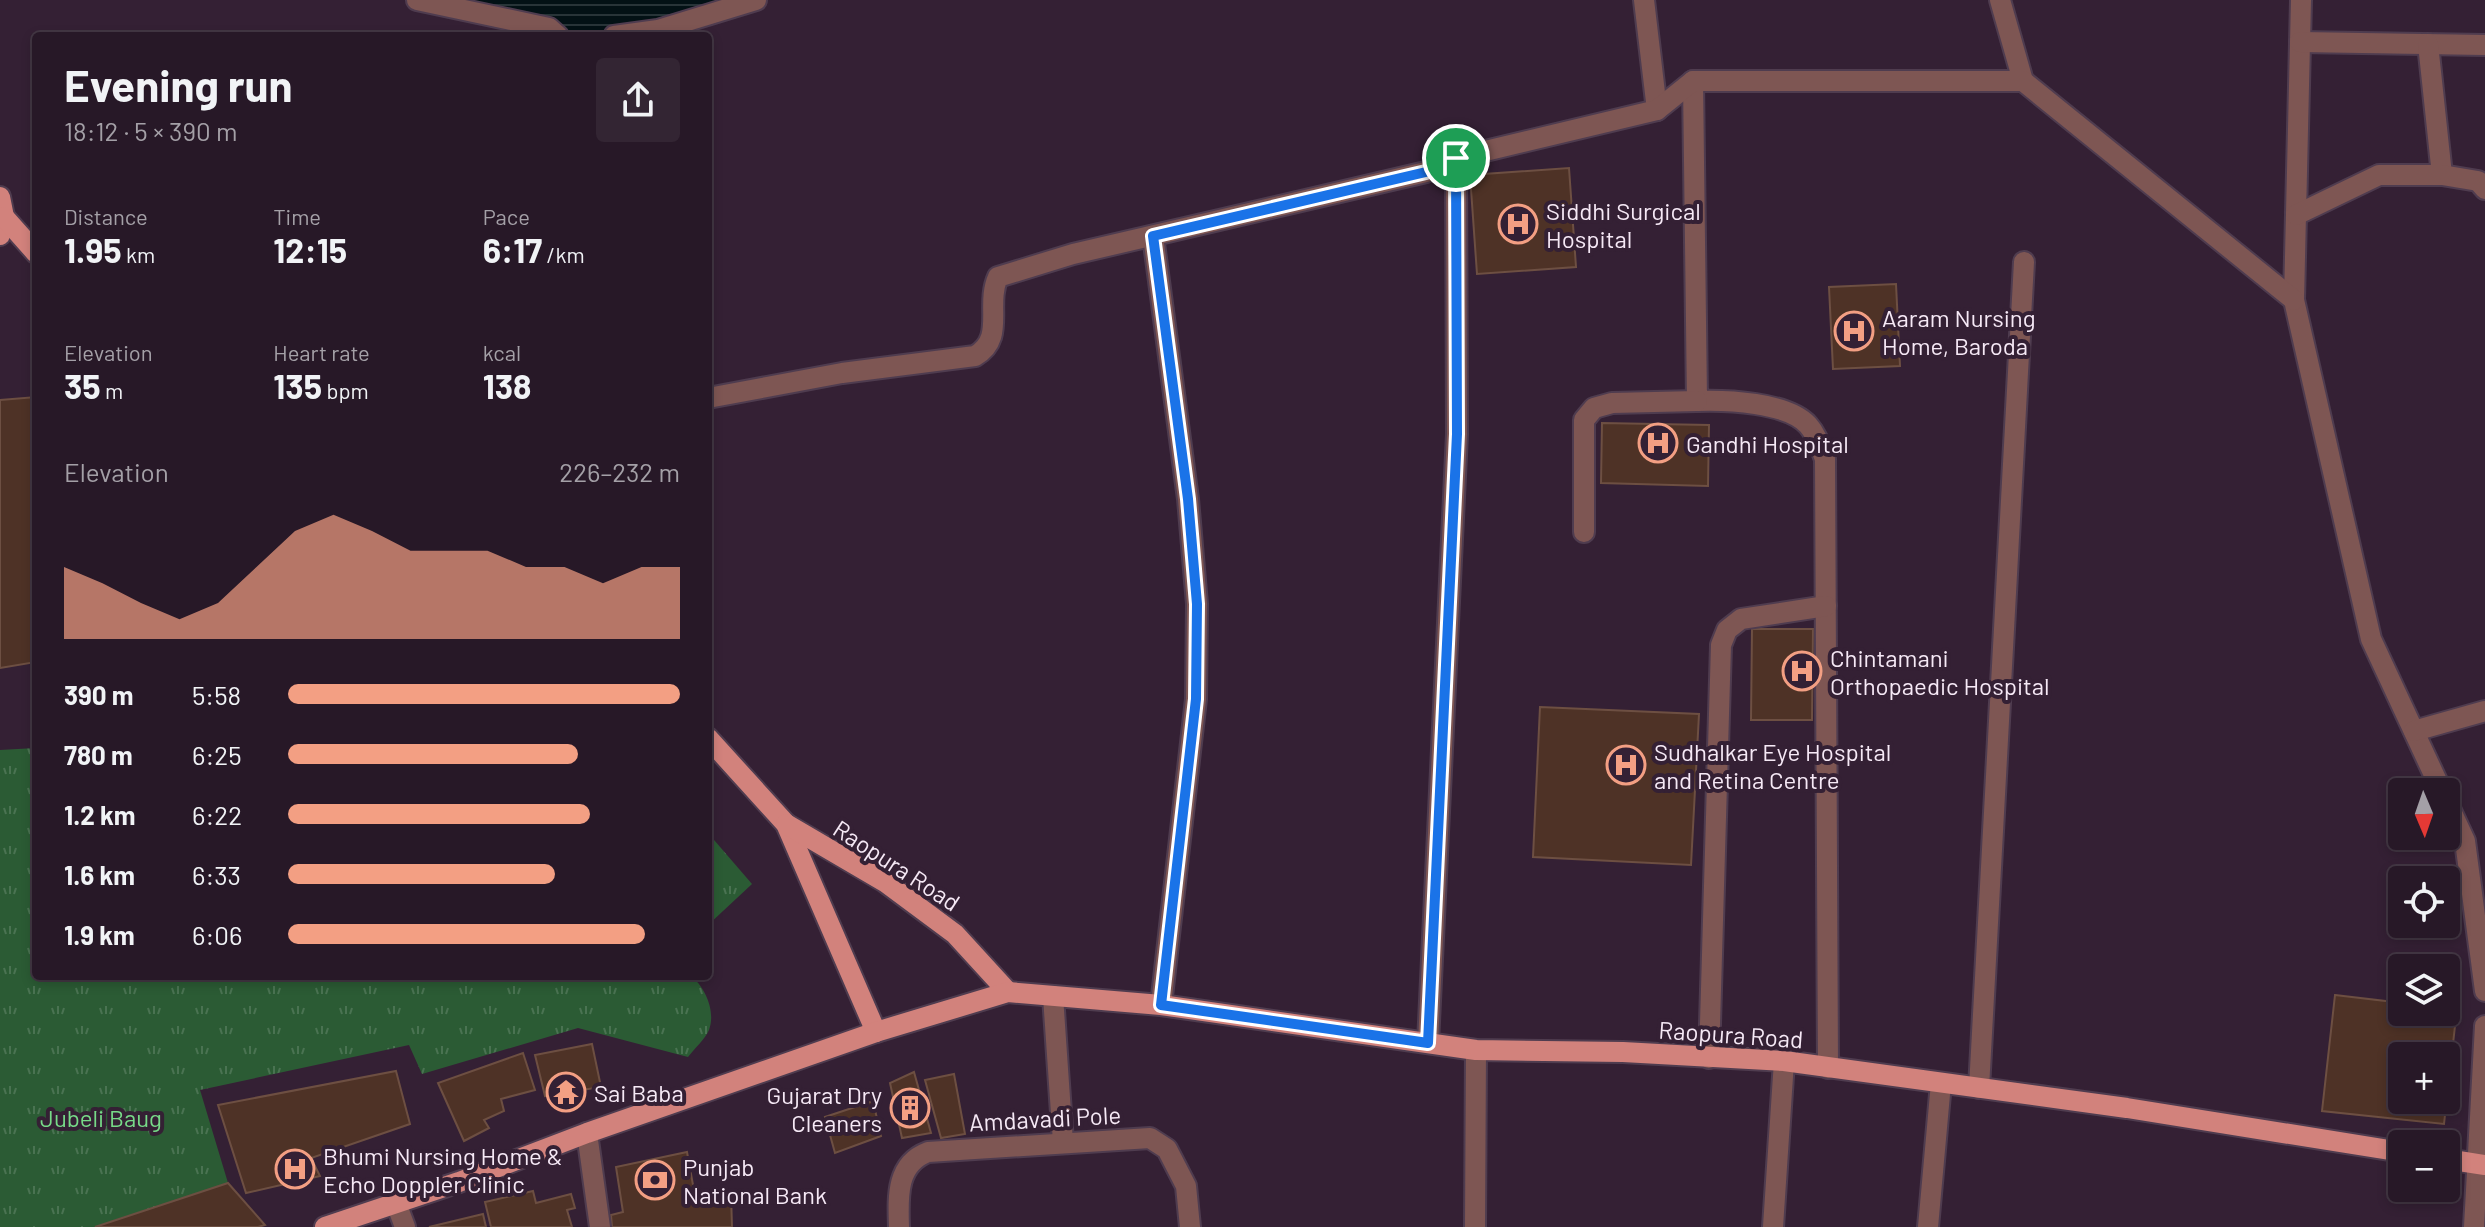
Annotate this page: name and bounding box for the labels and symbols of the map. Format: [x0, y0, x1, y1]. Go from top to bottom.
pin [1422, 124, 1490, 192]
place label: Siddhi Surgical Hospital [1546, 196, 1701, 253]
hospital icon: Siddhi Surgical Hospital [1497, 203, 1539, 245]
place label: Aaram Nursing Home, Baroda [1882, 303, 2036, 360]
hospital icon: Aaram Nursing Home, Baroda [1833, 310, 1875, 352]
hospital icon: Gandhi Hospital [1637, 422, 1679, 464]
place label: Gandhi Hospital [1686, 429, 1849, 458]
place label: Chintamani Orthopaedic Hospital [1830, 643, 2050, 700]
hospital icon: Chintamani Orthopaedic Hospital [1781, 650, 1823, 692]
place label: Sudhalkar Eye Hospital and Retina Centre [1654, 737, 1891, 794]
hospital icon: Sudhalkar Eye Hospital and Retina Centre [1605, 744, 1647, 786]
north arrow [2388, 778, 2460, 850]
street label: Raopura Road [828, 813, 966, 917]
street label: Raopura Road [1658, 1014, 1804, 1054]
temple icon: Sai Baba [545, 1071, 587, 1113]
place label: Sai Baba [594, 1078, 684, 1107]
place label: Gujarat Dry Cleaners [767, 1080, 882, 1137]
building icon: Gujarat Dry Cleaners [889, 1087, 931, 1129]
street label: Amdavadi Pole [968, 1100, 1122, 1136]
park label: Jubeli Baug [40, 1103, 162, 1132]
place label: Bhumi Nursing Home & Echo Doppler Clinic [323, 1141, 562, 1198]
hospital icon: Bhumi Nursing Home & Echo Doppler Clinic [274, 1148, 316, 1190]
place label: Punjab National Bank [683, 1152, 827, 1209]
bank icon: Punjab National Bank [634, 1159, 676, 1201]

